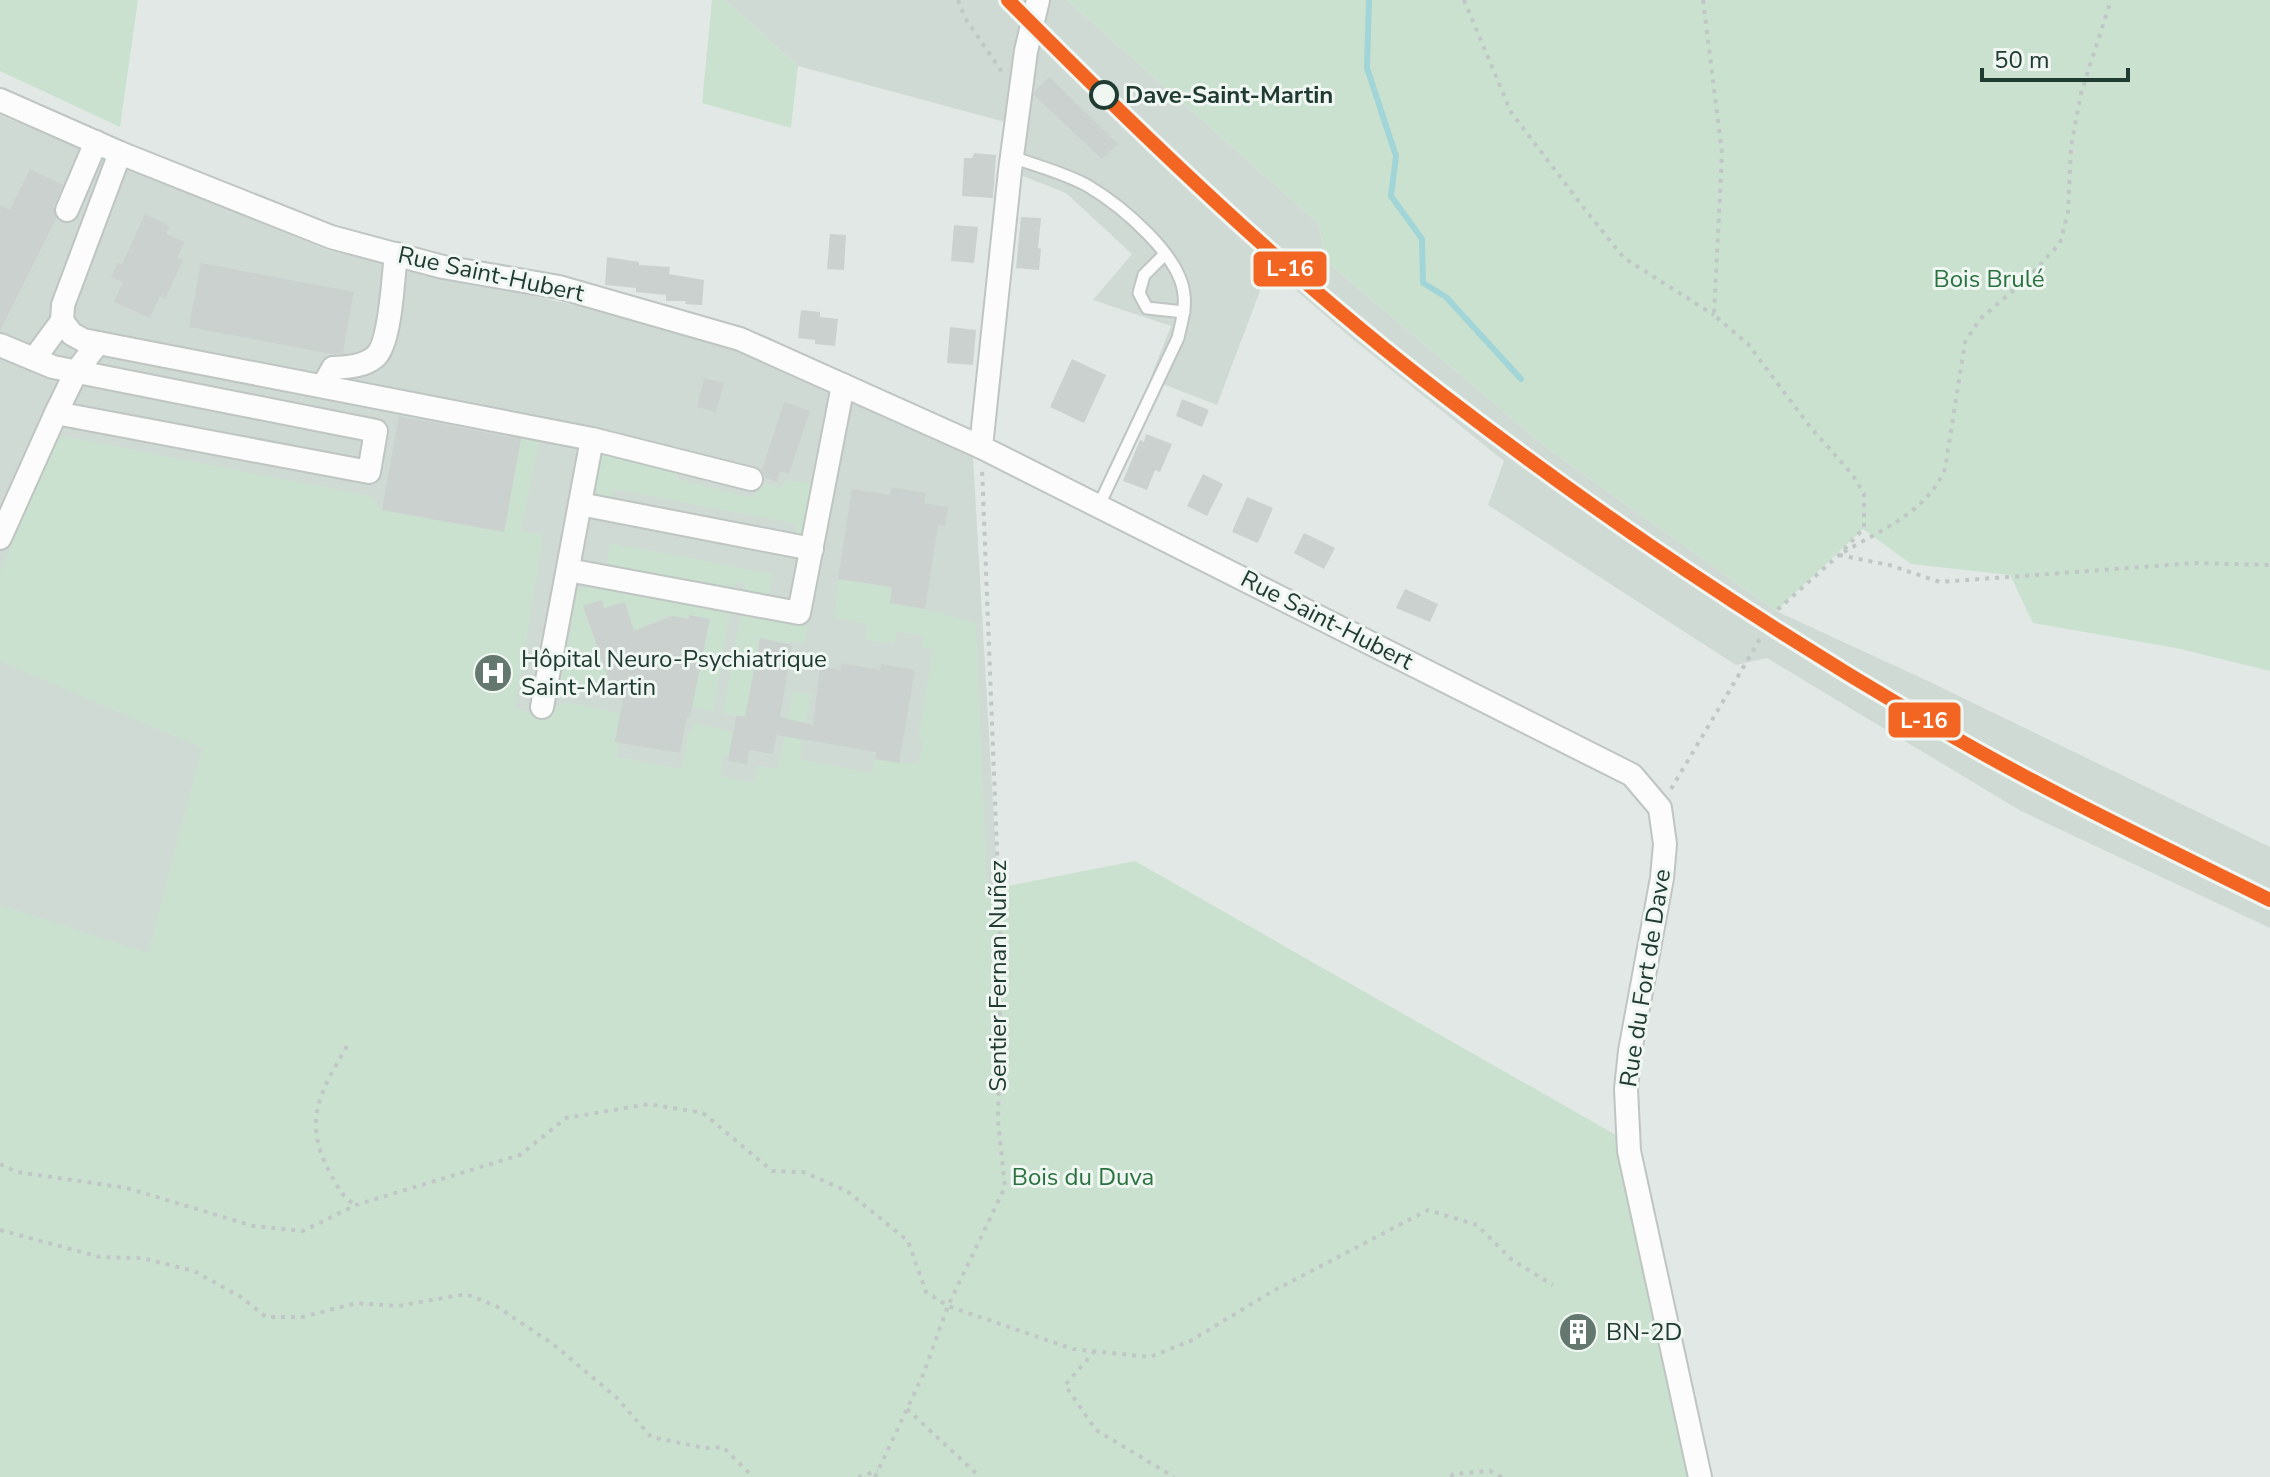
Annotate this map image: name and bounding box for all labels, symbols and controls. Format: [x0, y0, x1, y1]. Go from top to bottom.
scale bar [1982, 32, 2128, 82]
text: 50 m [1994, 44, 2050, 76]
place label: Dave-Saint-Martin [1125, 79, 1333, 111]
marker: Dave-Saint-Martin [1090, 81, 1118, 109]
street label: Rue Saint-Hubert [395, 239, 588, 309]
line badge: L-16 [1252, 250, 1328, 288]
text: L-16 [1266, 254, 1314, 284]
park label: Bois Brulé [1934, 263, 2044, 295]
street label: Rue Saint-Hubert [1235, 563, 1419, 678]
place label: Hôpital Neuro-Psychiatrique Saint-Martin [521, 643, 827, 703]
hospital icon: Hôpital Neuro-Psychiatrique Saint-Martin [472, 652, 514, 694]
line badge: L-16 [1887, 701, 1962, 739]
text: L-16 [1900, 706, 1948, 736]
street label: Sentier Fernan Nuñez [982, 860, 1014, 1092]
street label: Rue du Fort de Dave [1612, 867, 1678, 1089]
park label: Bois du Duva [1012, 1161, 1154, 1193]
building icon: BN-2D [1557, 1311, 1599, 1353]
place label: BN-2D [1606, 1316, 1682, 1348]

